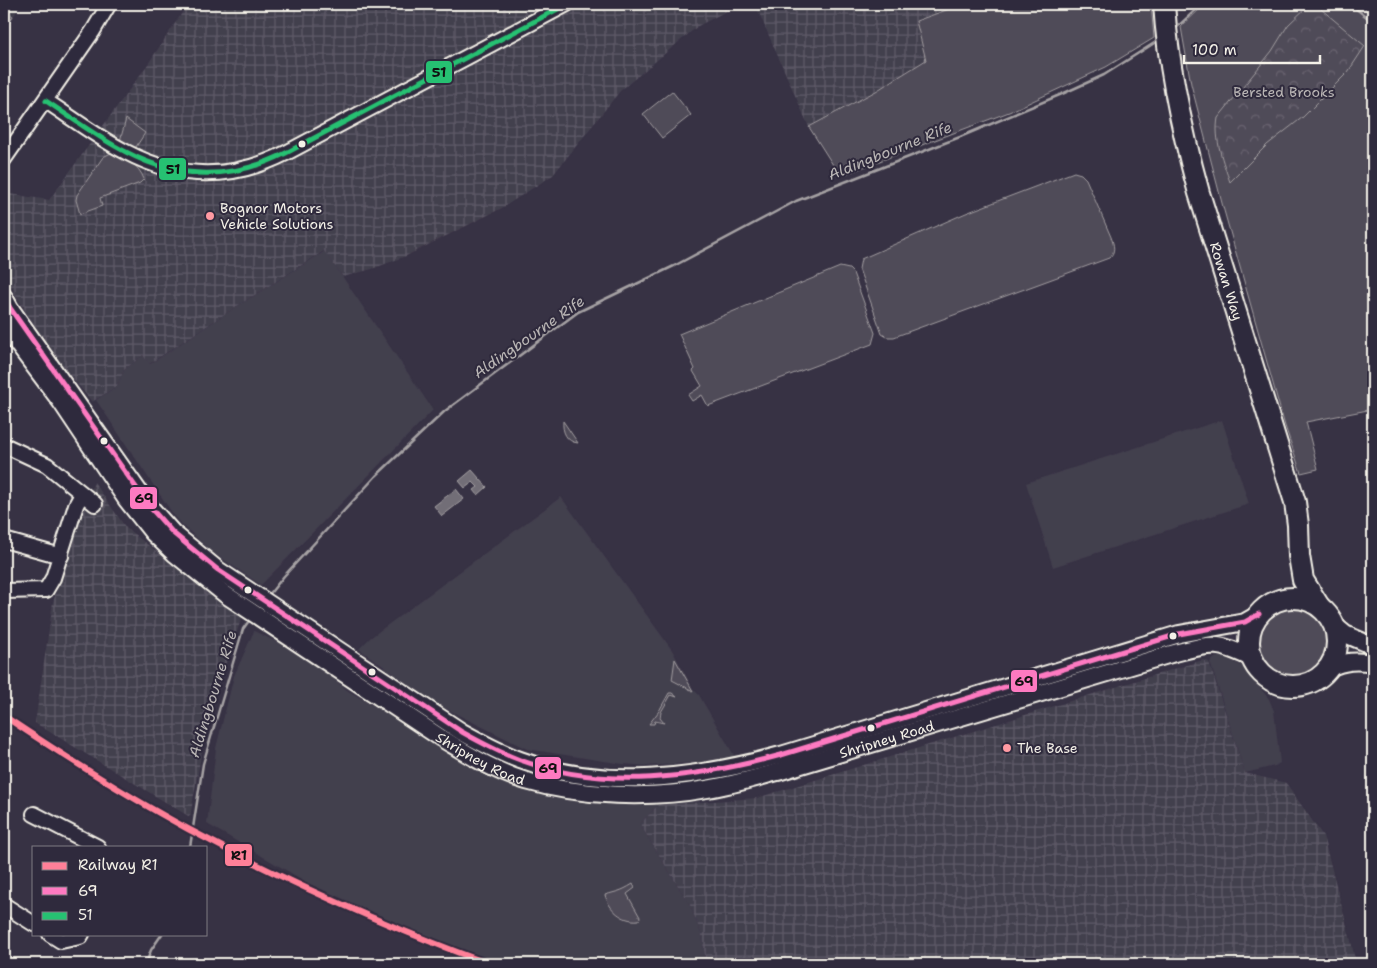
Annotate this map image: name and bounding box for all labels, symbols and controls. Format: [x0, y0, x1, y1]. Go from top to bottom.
scale bar [1184, 32, 1321, 64]
text: 100 m [1192, 40, 1237, 60]
line badge: 51 [425, 60, 453, 84]
text: 51 [432, 63, 446, 81]
park label: Bersted Brooks [1233, 83, 1335, 101]
water label: Aldingbourne Rife [825, 117, 955, 185]
unlabelled marker [297, 139, 307, 149]
line badge: 51 [158, 157, 187, 181]
text: 51 [166, 160, 180, 178]
place label: Bognor Motors Vehicle Solutions [220, 199, 334, 233]
marker: Bognor Motors Vehicle Solutions [204, 210, 216, 222]
street label: Rowan Way [1206, 240, 1247, 323]
water label: Aldingbourne Rife [469, 291, 589, 383]
unlabelled marker [99, 436, 109, 446]
line badge: 69 [129, 486, 158, 510]
text: 69 [134, 489, 154, 507]
unlabelled marker [243, 585, 253, 595]
water label: Aldingbourne Rife [184, 628, 242, 760]
unlabelled marker [1168, 631, 1178, 641]
unlabelled marker [367, 667, 377, 677]
line badge: 69 [1010, 669, 1038, 693]
text: 69 [1014, 672, 1034, 690]
street label: Shripney Road [837, 716, 937, 762]
unlabelled marker [866, 723, 876, 733]
street label: Shripney Road [432, 728, 527, 789]
place label: The Base [1017, 739, 1078, 757]
marker: The Base [1001, 742, 1013, 754]
line badge: 69 [534, 756, 562, 780]
text: 69 [538, 759, 558, 777]
line badge: R1 [224, 843, 253, 867]
legend [32, 846, 208, 936]
text: R1 [231, 846, 247, 864]
text: Railway R1 [78, 855, 158, 875]
text: 69 [78, 881, 98, 901]
text: 51 [78, 905, 93, 925]

